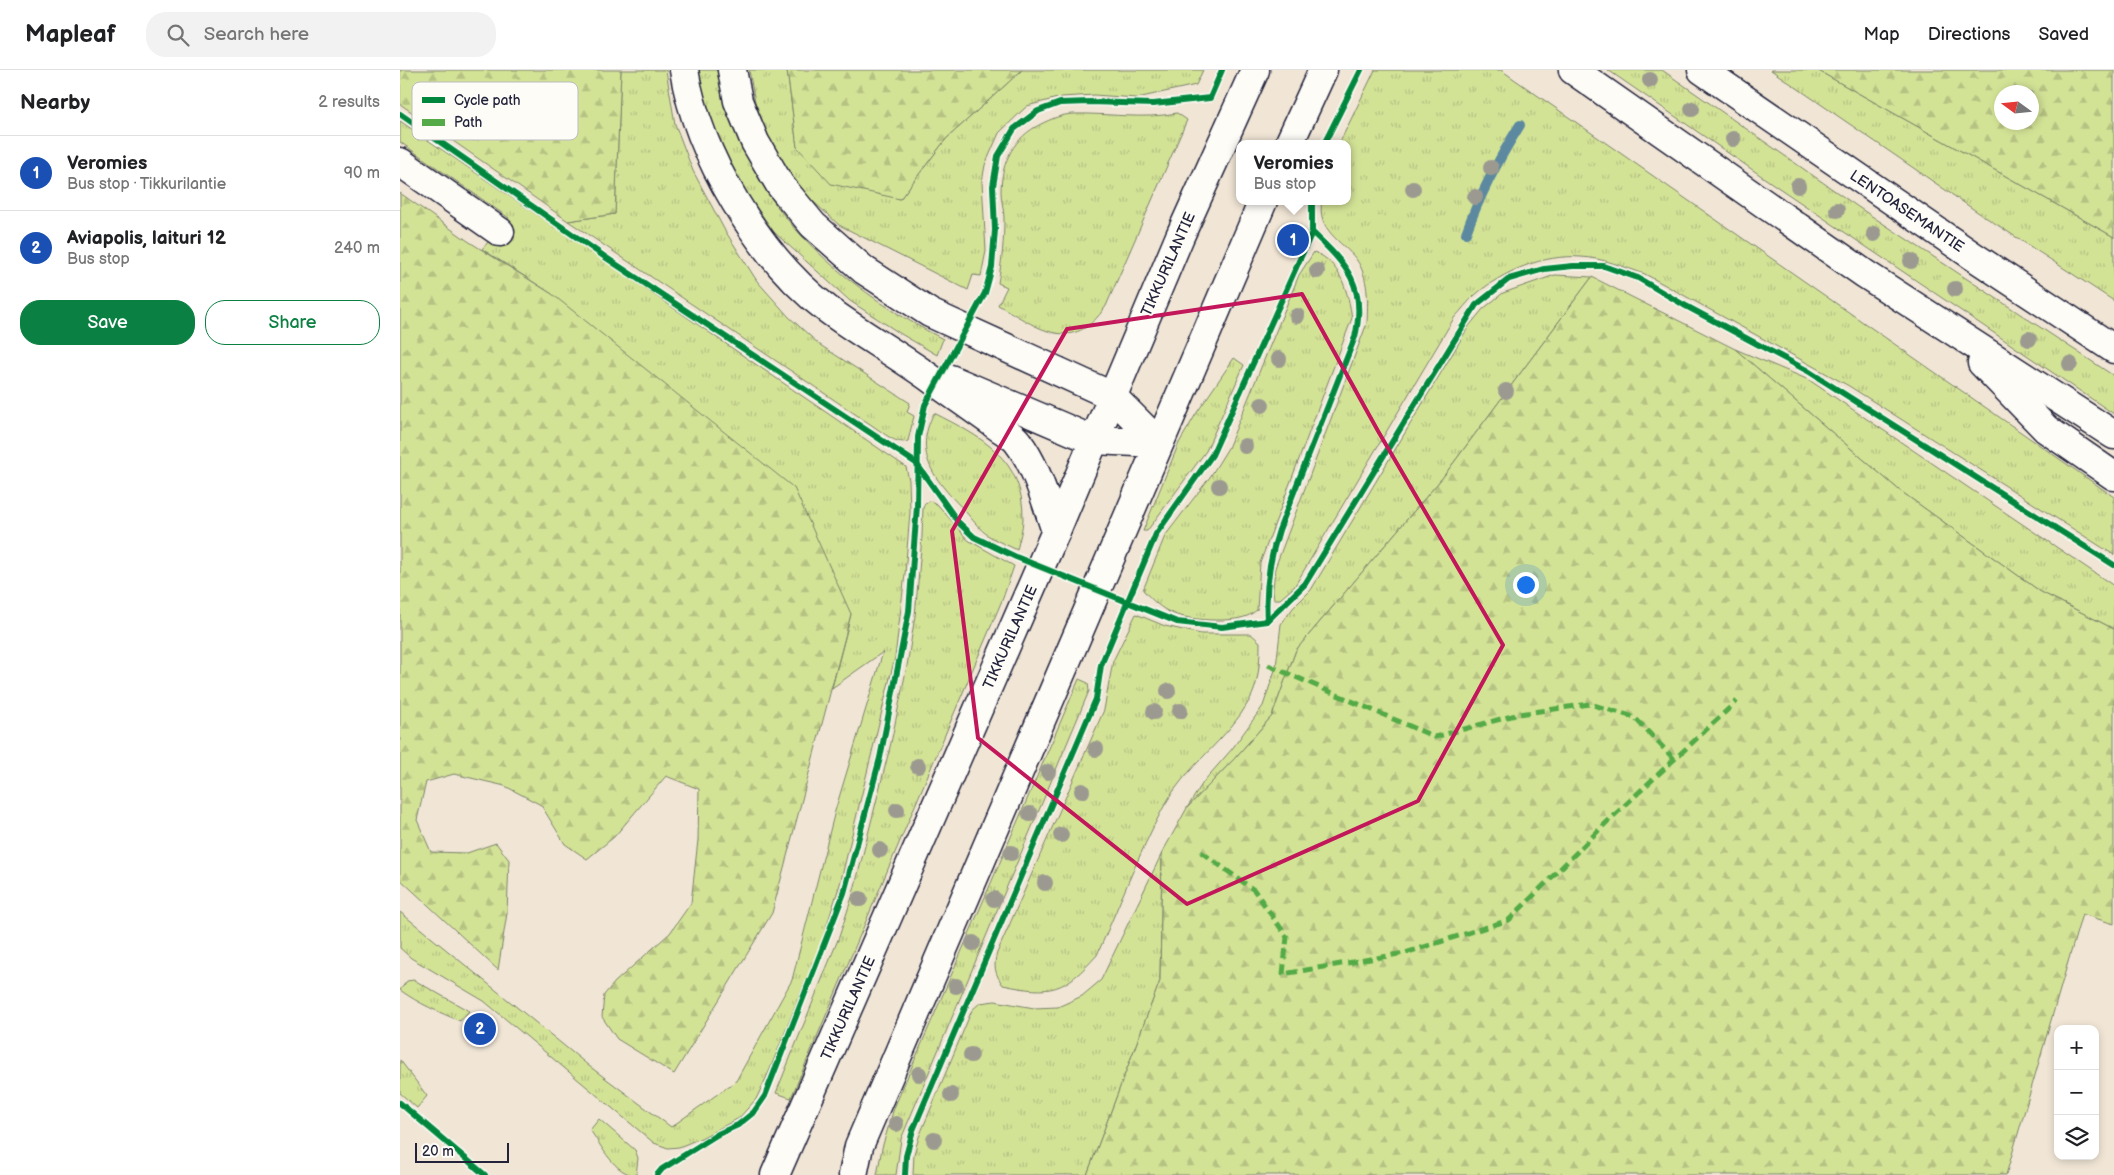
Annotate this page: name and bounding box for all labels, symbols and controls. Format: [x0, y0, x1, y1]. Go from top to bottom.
search box [146, 12, 496, 57]
text: Mapleaf [25, 20, 116, 49]
icon: search [164, 21, 192, 49]
text: Search here [204, 23, 309, 46]
text: Map [1864, 24, 1900, 45]
text: Directions [1928, 24, 2010, 45]
text: Saved [2038, 24, 2089, 45]
legend [412, 82, 578, 140]
north arrow [1994, 85, 2039, 130]
text: Nearby [20, 90, 90, 115]
text: Cycle path [454, 92, 521, 109]
text: 2 results [318, 93, 380, 112]
text: Path [454, 114, 482, 131]
popup [1236, 140, 1351, 205]
text: Veromies [67, 152, 147, 175]
text: Veromies [1253, 152, 1334, 175]
text: 1 [33, 164, 39, 183]
text: 90 m [344, 164, 380, 183]
street label: LENTOASEMANTIE [1846, 166, 1968, 257]
text: Bus stop · Tikkurilantie [67, 175, 226, 194]
text: Bus stop [1253, 175, 1316, 194]
street label: TIKKURILANTIE [1137, 209, 1200, 319]
pin: 1 [1277, 221, 1309, 259]
text: Aviapolis, laituri 12 [67, 227, 226, 250]
text: 2 [31, 239, 41, 258]
text: 240 m [334, 239, 380, 258]
text: Bus stop [67, 250, 130, 269]
button: Save [20, 300, 195, 345]
button: Share [205, 300, 380, 345]
your location [1513, 572, 1539, 598]
street label: TIKKURILANTIE [979, 582, 1042, 692]
street label: TIKKURILANTIE [817, 953, 880, 1063]
pin: 2 [464, 1010, 496, 1048]
map controls [2054, 1025, 2099, 1160]
button: + [2054, 1025, 2099, 1070]
button: − [2054, 1070, 2099, 1115]
button: layers [2054, 1115, 2099, 1160]
scale bar [415, 1140, 509, 1163]
text: 20 m [422, 1143, 454, 1160]

